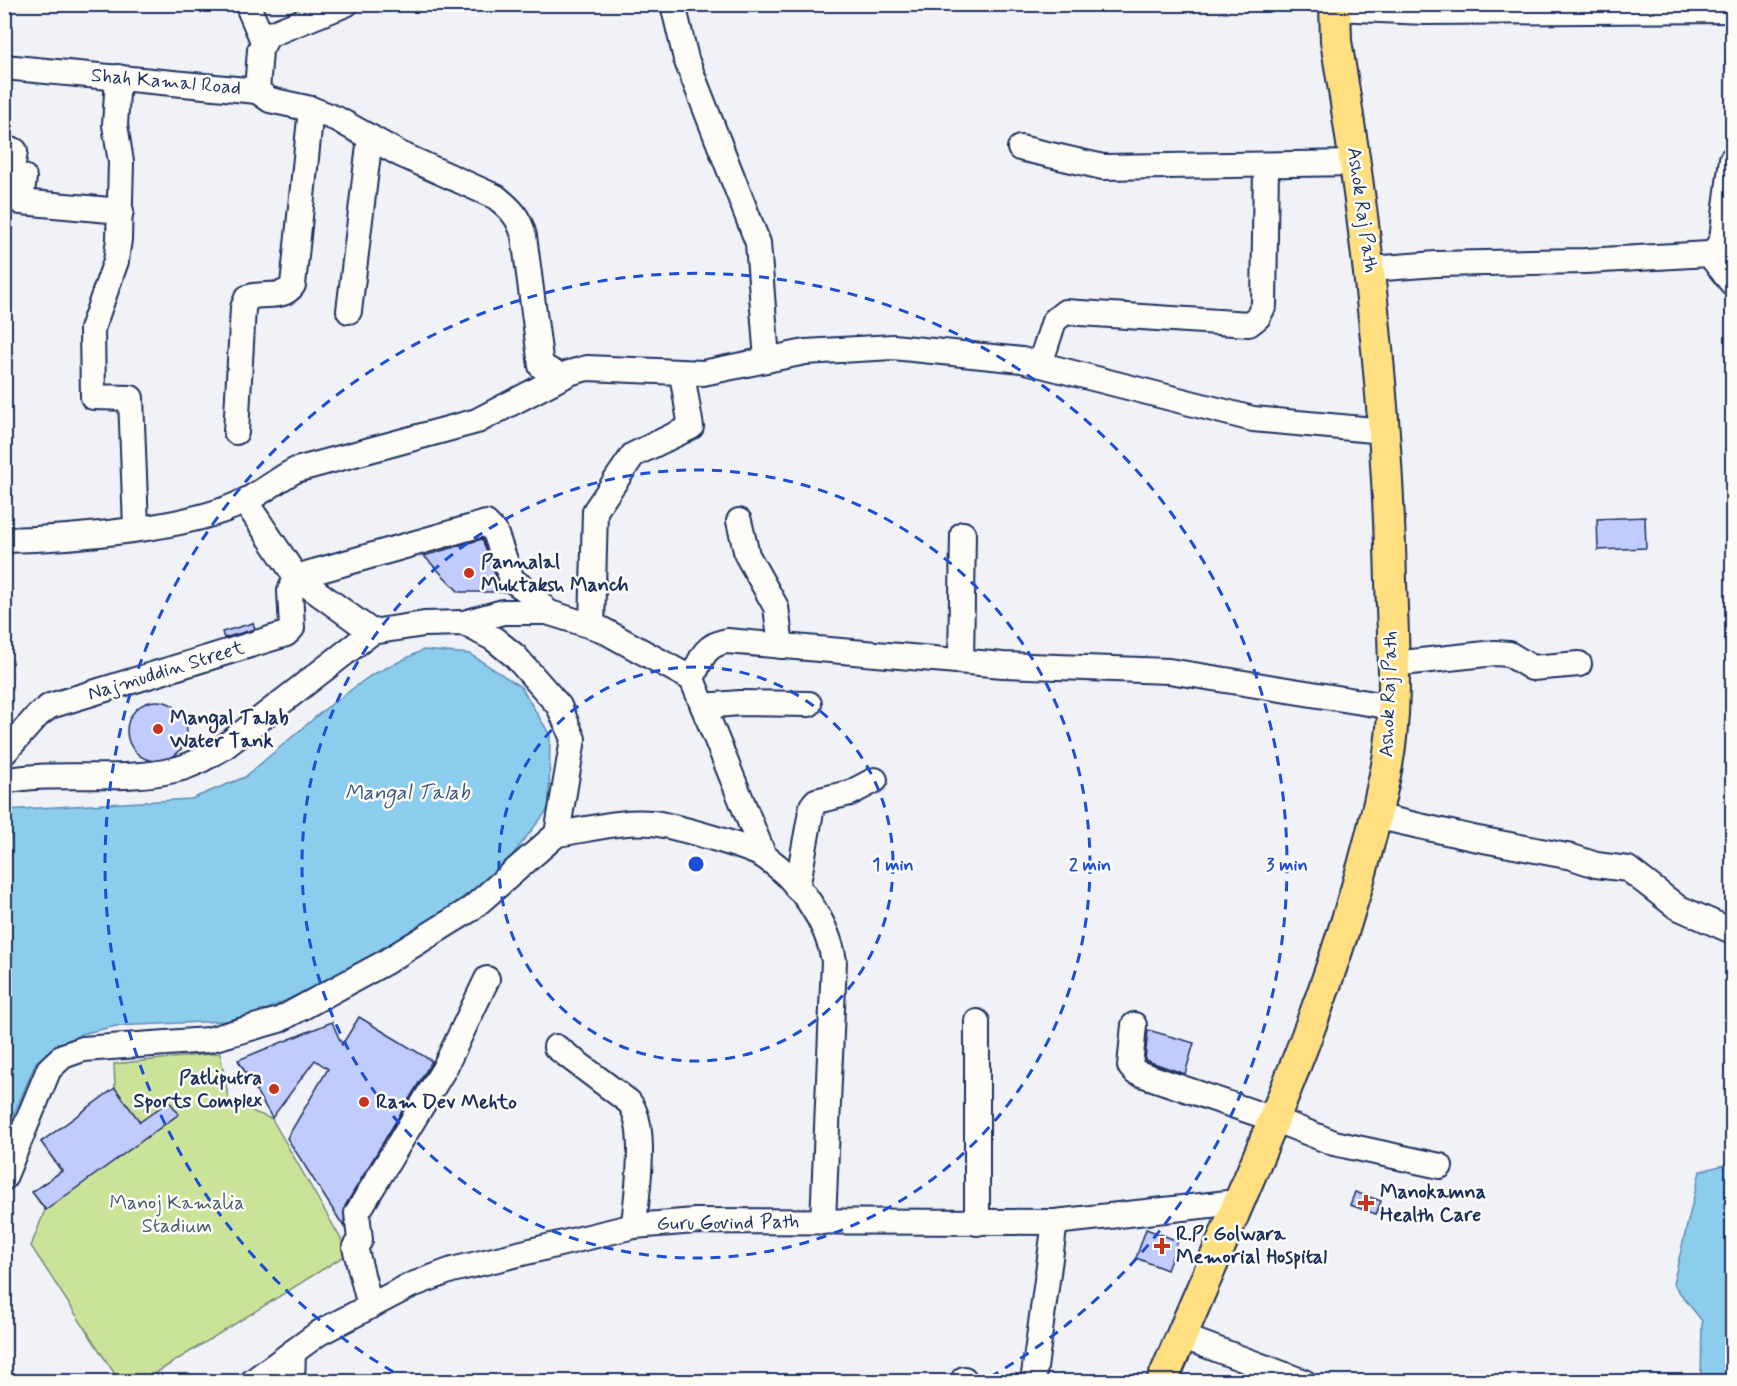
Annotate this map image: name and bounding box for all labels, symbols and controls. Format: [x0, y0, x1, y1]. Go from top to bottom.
street label: Shah Kamal Road [90, 62, 242, 102]
street label: Ashok Raj Path [1340, 145, 1384, 275]
place label: Pannalal Muktaksh Manch [481, 549, 629, 599]
marker: Pannalal Muktaksh Manch [462, 566, 476, 580]
street label: Ashok Raj Path [1373, 630, 1405, 758]
street label: Najmuddin Street [84, 634, 248, 708]
place label: Mangal Talab Water Tank [169, 705, 289, 755]
marker: Mangal Talab Water Tank [151, 722, 165, 736]
water label: Mangal Talab [345, 779, 471, 809]
text: 1 min [872, 853, 914, 877]
text: 2 min [1069, 853, 1111, 877]
text: 3 min [1266, 853, 1308, 877]
centre of rings [686, 854, 706, 874]
place label: Patliputra Sports Complex [133, 1065, 263, 1115]
marker: Patliputra Sports Complex [267, 1082, 281, 1096]
place label: Ram Dev Mehto [376, 1089, 517, 1116]
marker: Ram Dev Mehto [357, 1095, 371, 1109]
place label: Manokamna Health Care [1380, 1179, 1486, 1229]
park label: Manoj Kamalia Stadium [109, 1190, 245, 1240]
marker: Manokamna Health Care [1357, 1194, 1375, 1212]
street label: Guru Govind Path [656, 1208, 800, 1238]
place label: R.P. Golwara Memorial Hospital [1176, 1221, 1327, 1271]
marker: R.P. Golwara Memorial Hospital [1153, 1237, 1171, 1255]

